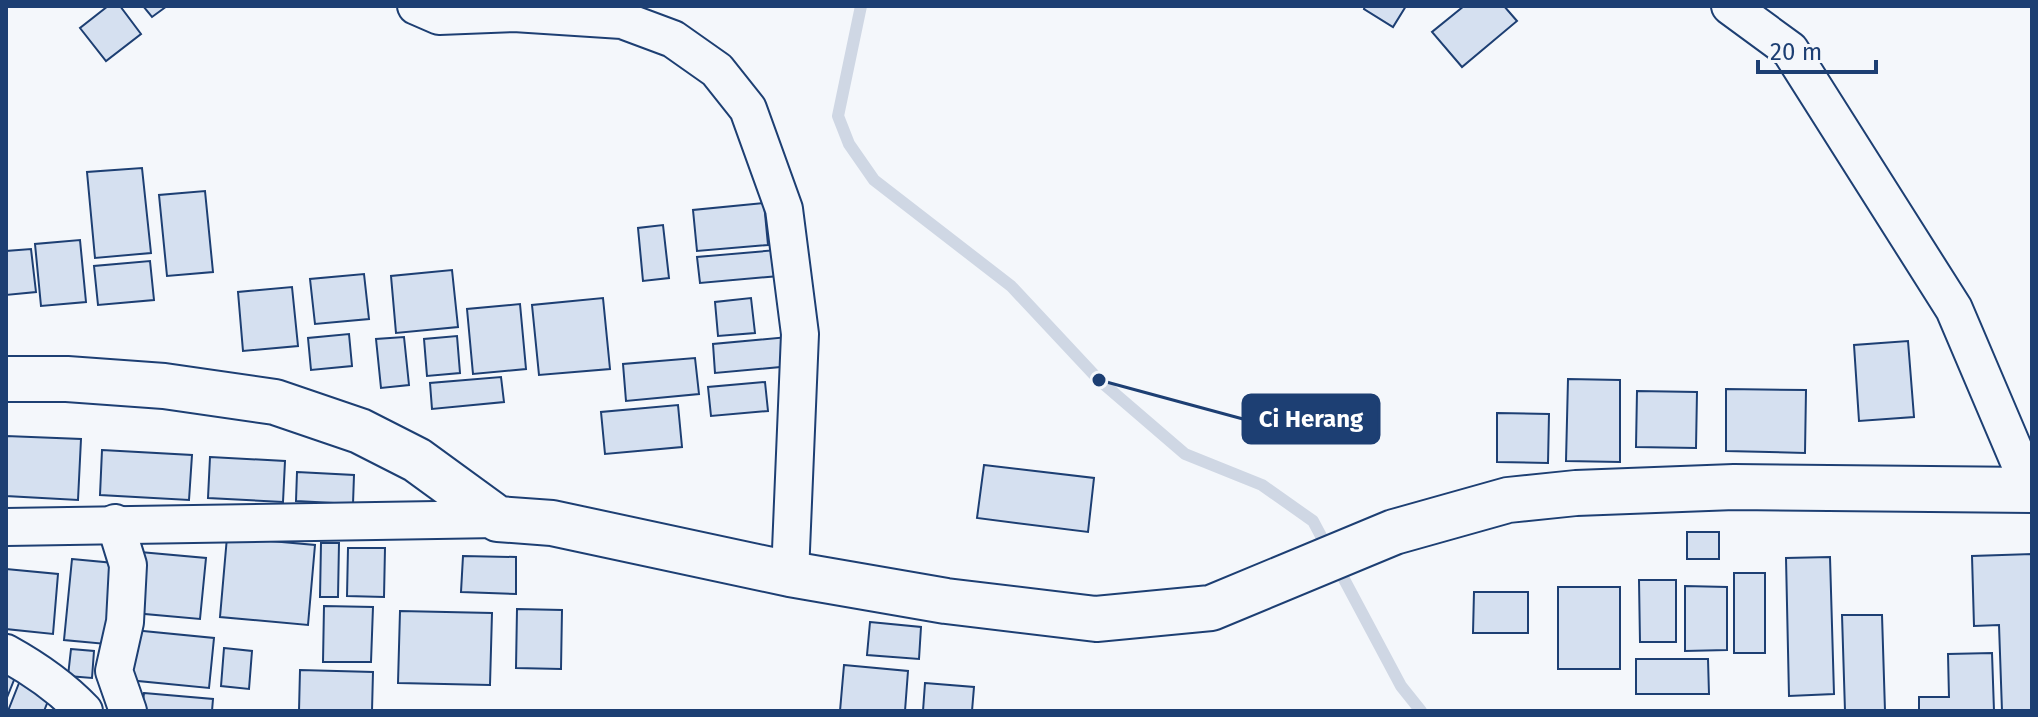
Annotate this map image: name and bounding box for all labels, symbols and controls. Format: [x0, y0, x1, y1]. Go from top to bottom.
scale bar [1758, 24, 1876, 74]
text: 20 m [1770, 38, 1822, 66]
callout: Ci Herang [1243, 395, 1379, 443]
text: Ci Herang [1259, 405, 1364, 433]

